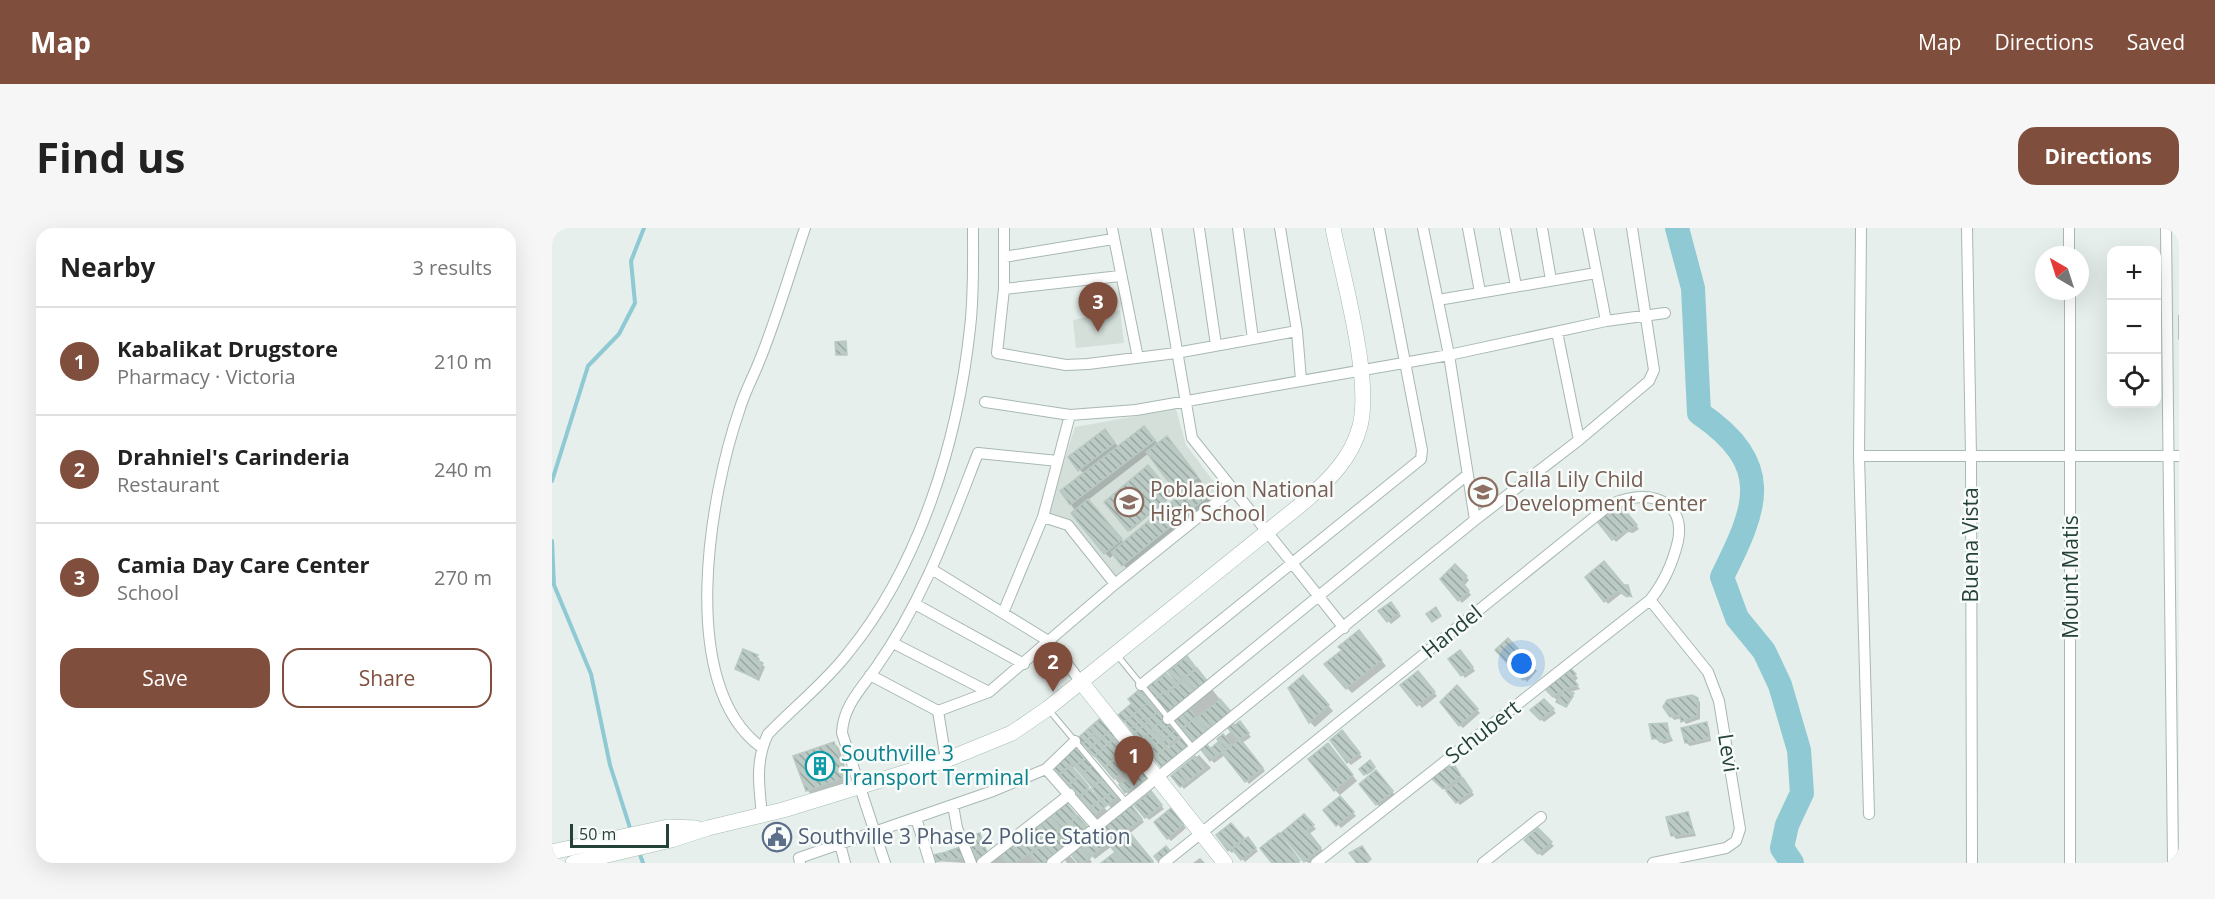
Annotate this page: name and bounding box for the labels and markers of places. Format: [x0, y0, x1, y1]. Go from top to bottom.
pin: 3 [1078, 282, 1118, 332]
place label: Calla Lily Child Development Center [1504, 465, 1707, 517]
place label: Poblacion National High School [1150, 475, 1334, 527]
school or university icon: Calla Lily Child Development Center [1467, 476, 1499, 508]
school or university icon: Poblacion National High School [1113, 486, 1145, 518]
pin: 2 [1034, 642, 1072, 692]
pin: 1 [1114, 736, 1154, 786]
place label: Southville 3 Transport Terminal [841, 739, 1029, 791]
building icon: Southville 3 Transport Terminal [804, 750, 836, 782]
public building icon: Southville 3 Phase 2 Police Station [761, 821, 793, 853]
place label: Southville 3 Phase 2 Police Station [798, 822, 1131, 850]

